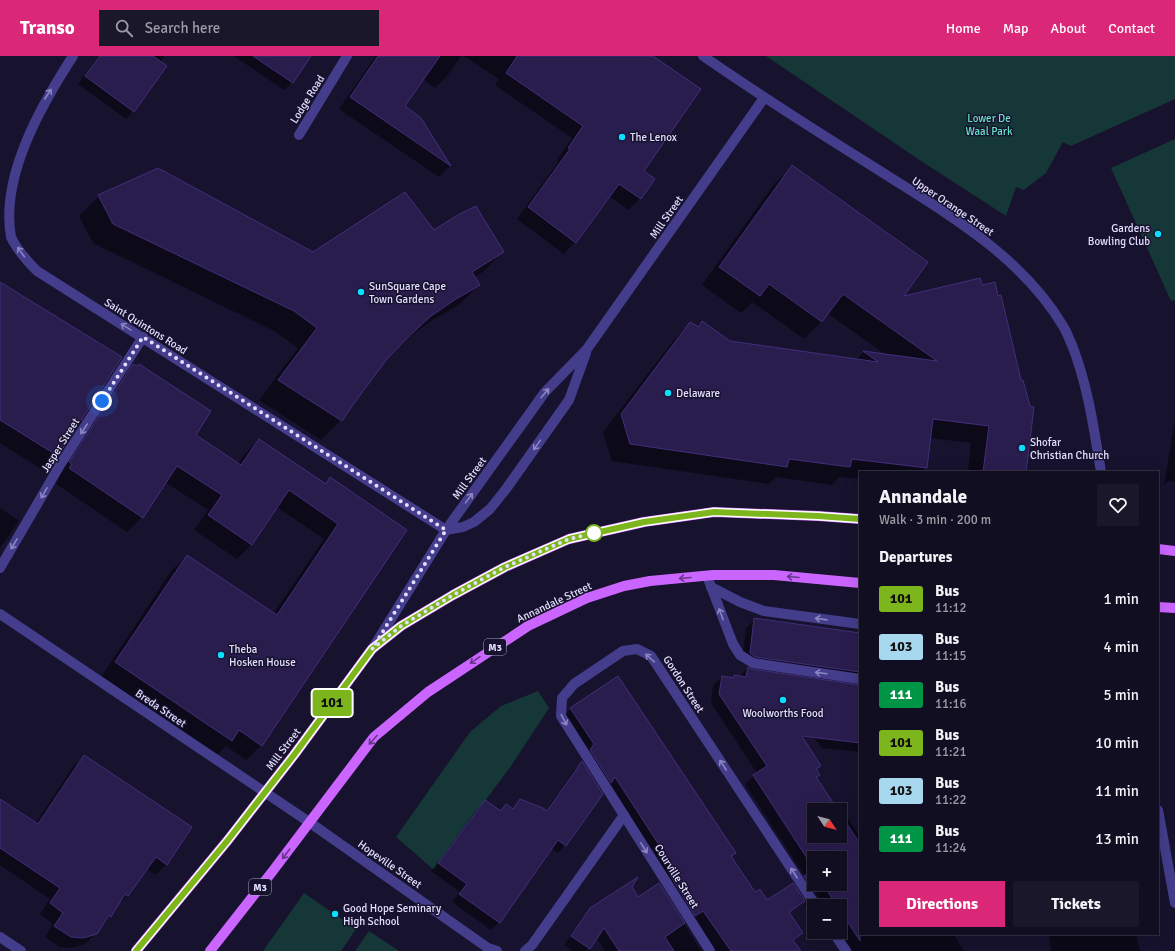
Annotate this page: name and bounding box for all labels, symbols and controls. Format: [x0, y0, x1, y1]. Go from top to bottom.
search box [99, 10, 379, 46]
text: Transo [20, 16, 75, 40]
icon: search [113, 17, 135, 39]
text: Search here [145, 19, 220, 37]
text: Home [946, 20, 981, 37]
text: Map [1003, 20, 1028, 37]
text: About [1050, 20, 1086, 37]
text: Contact [1108, 20, 1155, 37]
street label: Lodge Road [288, 73, 327, 126]
one-way arrow [45, 88, 53, 100]
park label: Lower De Waal Park [966, 112, 1013, 138]
place label: The Lenox [630, 131, 677, 144]
marker: The Lenox [617, 132, 627, 142]
street label: Upper Orange Street [909, 174, 996, 239]
street label: Mill Street [647, 193, 686, 241]
place label: Gardens Bowling Club [1088, 222, 1150, 248]
marker: Gardens Bowling Club [1153, 229, 1163, 239]
one-way arrow [17, 247, 25, 258]
place label: SunSquare Cape Town Gardens [369, 280, 446, 306]
marker: SunSquare Cape Town Gardens [356, 287, 366, 297]
street label: Saint Quintons Road [102, 296, 190, 357]
one-way arrow [121, 323, 132, 331]
place label: Delaware [676, 387, 720, 400]
one-way arrow [541, 388, 550, 399]
marker: Delaware [663, 388, 673, 398]
your location [92, 391, 112, 411]
street label: Jasper Street [39, 416, 82, 475]
one-way arrow [79, 423, 87, 435]
place label: Shofar Christian Church [1030, 436, 1109, 462]
one-way arrow [533, 439, 541, 450]
marker: Shofar Christian Church [1017, 443, 1027, 453]
street label: Mill Street [450, 454, 489, 502]
button: heart [1097, 484, 1139, 526]
text: Annandale [879, 485, 967, 509]
one-way arrow [40, 487, 48, 499]
one-way arrow [465, 493, 473, 504]
text: Walk · 3 min · 200 m [879, 512, 991, 528]
unlabelled marker [585, 524, 603, 542]
one-way arrow [10, 538, 18, 549]
text: Departures [879, 548, 952, 566]
one-way arrow [787, 573, 800, 581]
one-way arrow [679, 574, 692, 582]
street label: Annandale Street [515, 579, 594, 626]
text: Bus [935, 582, 959, 600]
text: 101 [890, 590, 912, 607]
text: 1 min [1103, 590, 1139, 608]
text: 11:12 [935, 600, 967, 616]
one-way arrow [716, 608, 724, 620]
one-way arrow [815, 615, 828, 623]
text: Bus [935, 630, 959, 648]
text: 103 [890, 638, 912, 655]
text: 4 min [1103, 638, 1139, 656]
road number: M3 [484, 639, 506, 655]
place label: Theba Hosken House [229, 643, 296, 669]
text: 11:15 [935, 648, 967, 664]
marker: Theba Hosken House [216, 650, 226, 660]
one-way arrow [645, 653, 655, 662]
street label: Gordon Street [660, 653, 707, 715]
one-way arrow [470, 656, 481, 664]
one-way arrow [815, 669, 828, 677]
text: Bus [935, 678, 959, 696]
text: 111 [890, 686, 912, 703]
text: 5 min [1103, 686, 1139, 704]
street label: Breda Street [133, 687, 189, 730]
line badge: 101 [309, 690, 355, 716]
text: 101 [321, 694, 343, 711]
marker: Woolworths Food [778, 695, 788, 705]
text: 11:16 [935, 696, 967, 712]
place label: Woolworths Food [742, 707, 824, 720]
one-way arrow [561, 714, 568, 726]
street label: Mill Street [263, 726, 304, 773]
text: Bus [935, 726, 959, 744]
text: 101 [890, 734, 912, 751]
text: 10 min [1095, 734, 1139, 752]
one-way arrow [369, 735, 378, 745]
text: 11:21 [935, 744, 967, 760]
one-way arrow [719, 760, 727, 771]
text: Bus [935, 774, 959, 792]
text: 103 [890, 782, 912, 799]
text: 11 min [1095, 782, 1139, 800]
text: 11:22 [935, 792, 967, 808]
north arrow [807, 803, 847, 843]
map controls [807, 803, 847, 939]
text: Bus [935, 822, 959, 840]
text: 111 [890, 830, 912, 847]
text: 13 min [1095, 830, 1139, 848]
street label: Hopeville Street [355, 838, 424, 891]
text: 11:24 [935, 840, 967, 856]
one-way arrow [641, 842, 649, 854]
street label: Courville Street [652, 842, 702, 911]
one-way arrow [282, 848, 290, 859]
button: + [807, 851, 847, 891]
one-way arrow [790, 868, 799, 879]
road number: M3 [249, 879, 271, 895]
button: Directions [879, 881, 1005, 927]
button: Tickets [1013, 881, 1139, 927]
button: − [807, 899, 847, 939]
place label: Good Hope Seminary High School [343, 902, 442, 928]
marker: Good Hope Seminary High School [330, 909, 340, 919]

